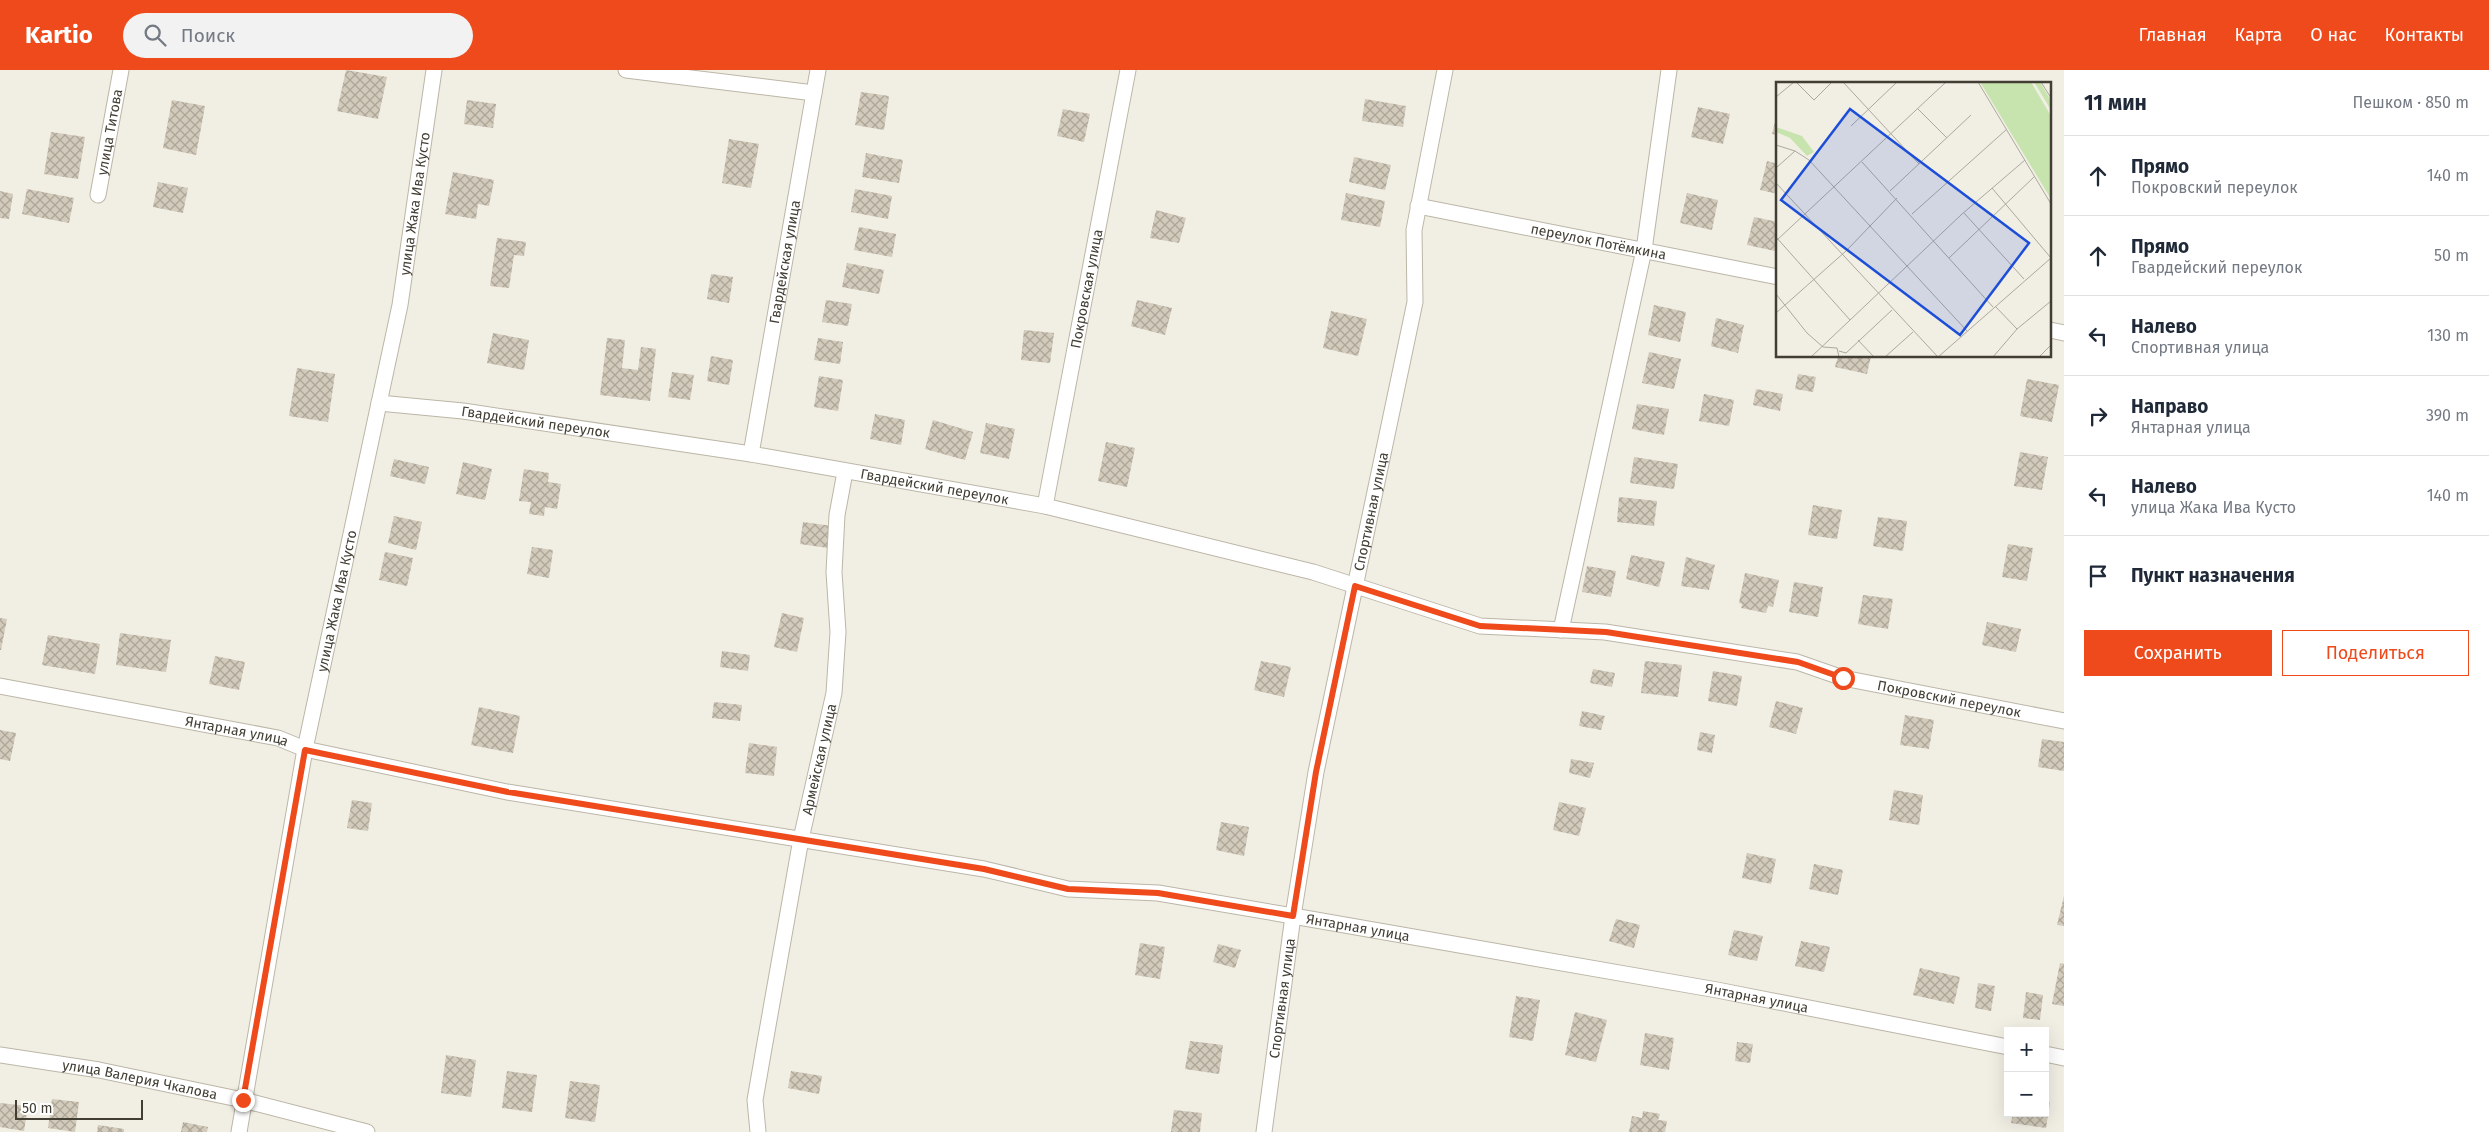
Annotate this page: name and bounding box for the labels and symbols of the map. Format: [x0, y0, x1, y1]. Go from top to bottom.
inset map [1776, 82, 2052, 358]
street label: улица Титова [93, 87, 126, 177]
street label: улица Жака Ива Кусто [396, 131, 433, 277]
street label: Гвардейская улица [765, 199, 804, 325]
street label: переулок Потёмкина [1529, 220, 1668, 263]
street label: Покровская улица [1067, 228, 1106, 350]
street label: Гвардейский переулок [460, 402, 612, 441]
street label: Спортивная улица [1350, 450, 1392, 572]
street label: Гвардейский переулок [859, 465, 1011, 508]
street label: улица Жака Ива Кусто [313, 528, 360, 674]
route start [1832, 667, 1855, 690]
street label: Покровский переулок [1876, 676, 2023, 721]
street label: Армейская улица [798, 702, 840, 816]
street label: Янтарная улица [184, 712, 291, 750]
street label: Янтарная улица [1305, 910, 1411, 945]
street label: Спортивная улица [1265, 937, 1298, 1059]
street label: Янтарная улица [1704, 980, 1810, 1016]
street label: улица Валерия Чкалова [61, 1056, 219, 1103]
route end [232, 1089, 255, 1112]
scale bar [15, 1097, 142, 1120]

